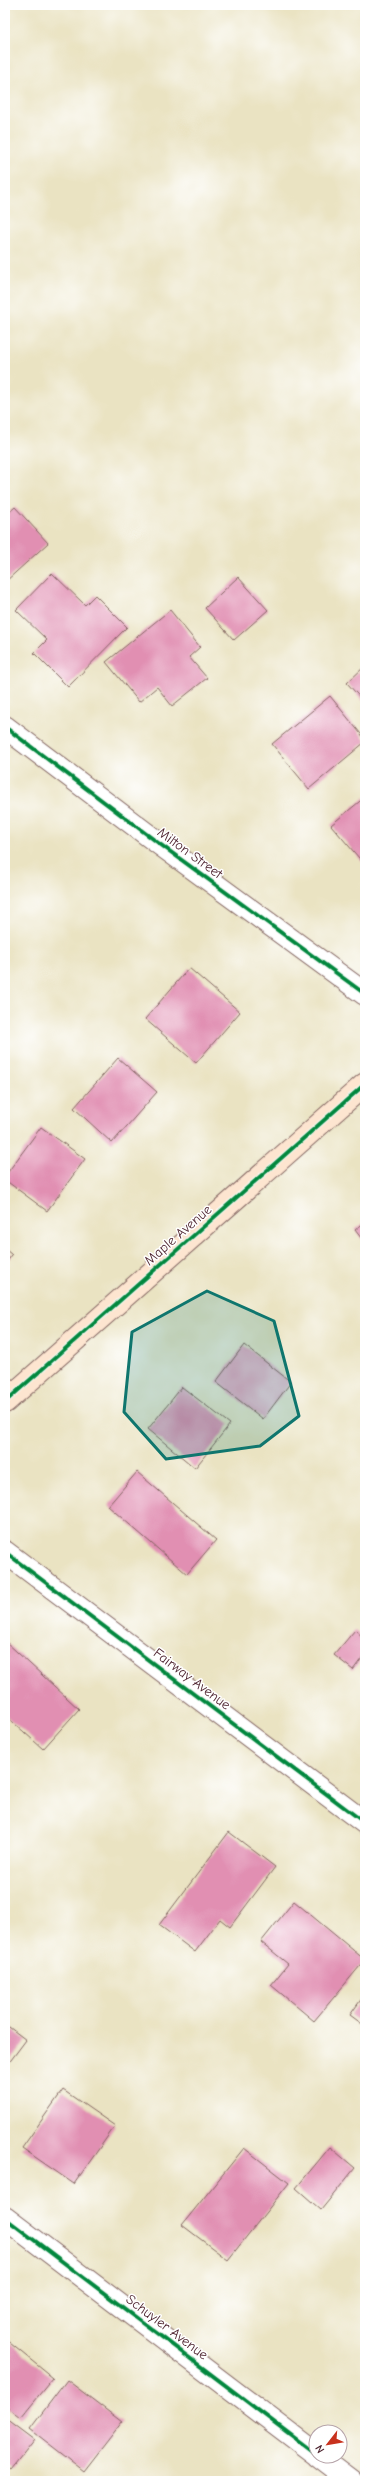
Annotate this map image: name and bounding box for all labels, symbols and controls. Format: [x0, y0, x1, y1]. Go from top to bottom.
street label: Milton Street [154, 824, 227, 883]
street label: Maple Avenue [141, 1201, 215, 1269]
street label: Fairway Avenue [150, 1644, 234, 1714]
street label: Schuyler Avenue [123, 2291, 211, 2363]
north arrow [308, 2424, 348, 2464]
text: N [312, 2442, 327, 2455]

